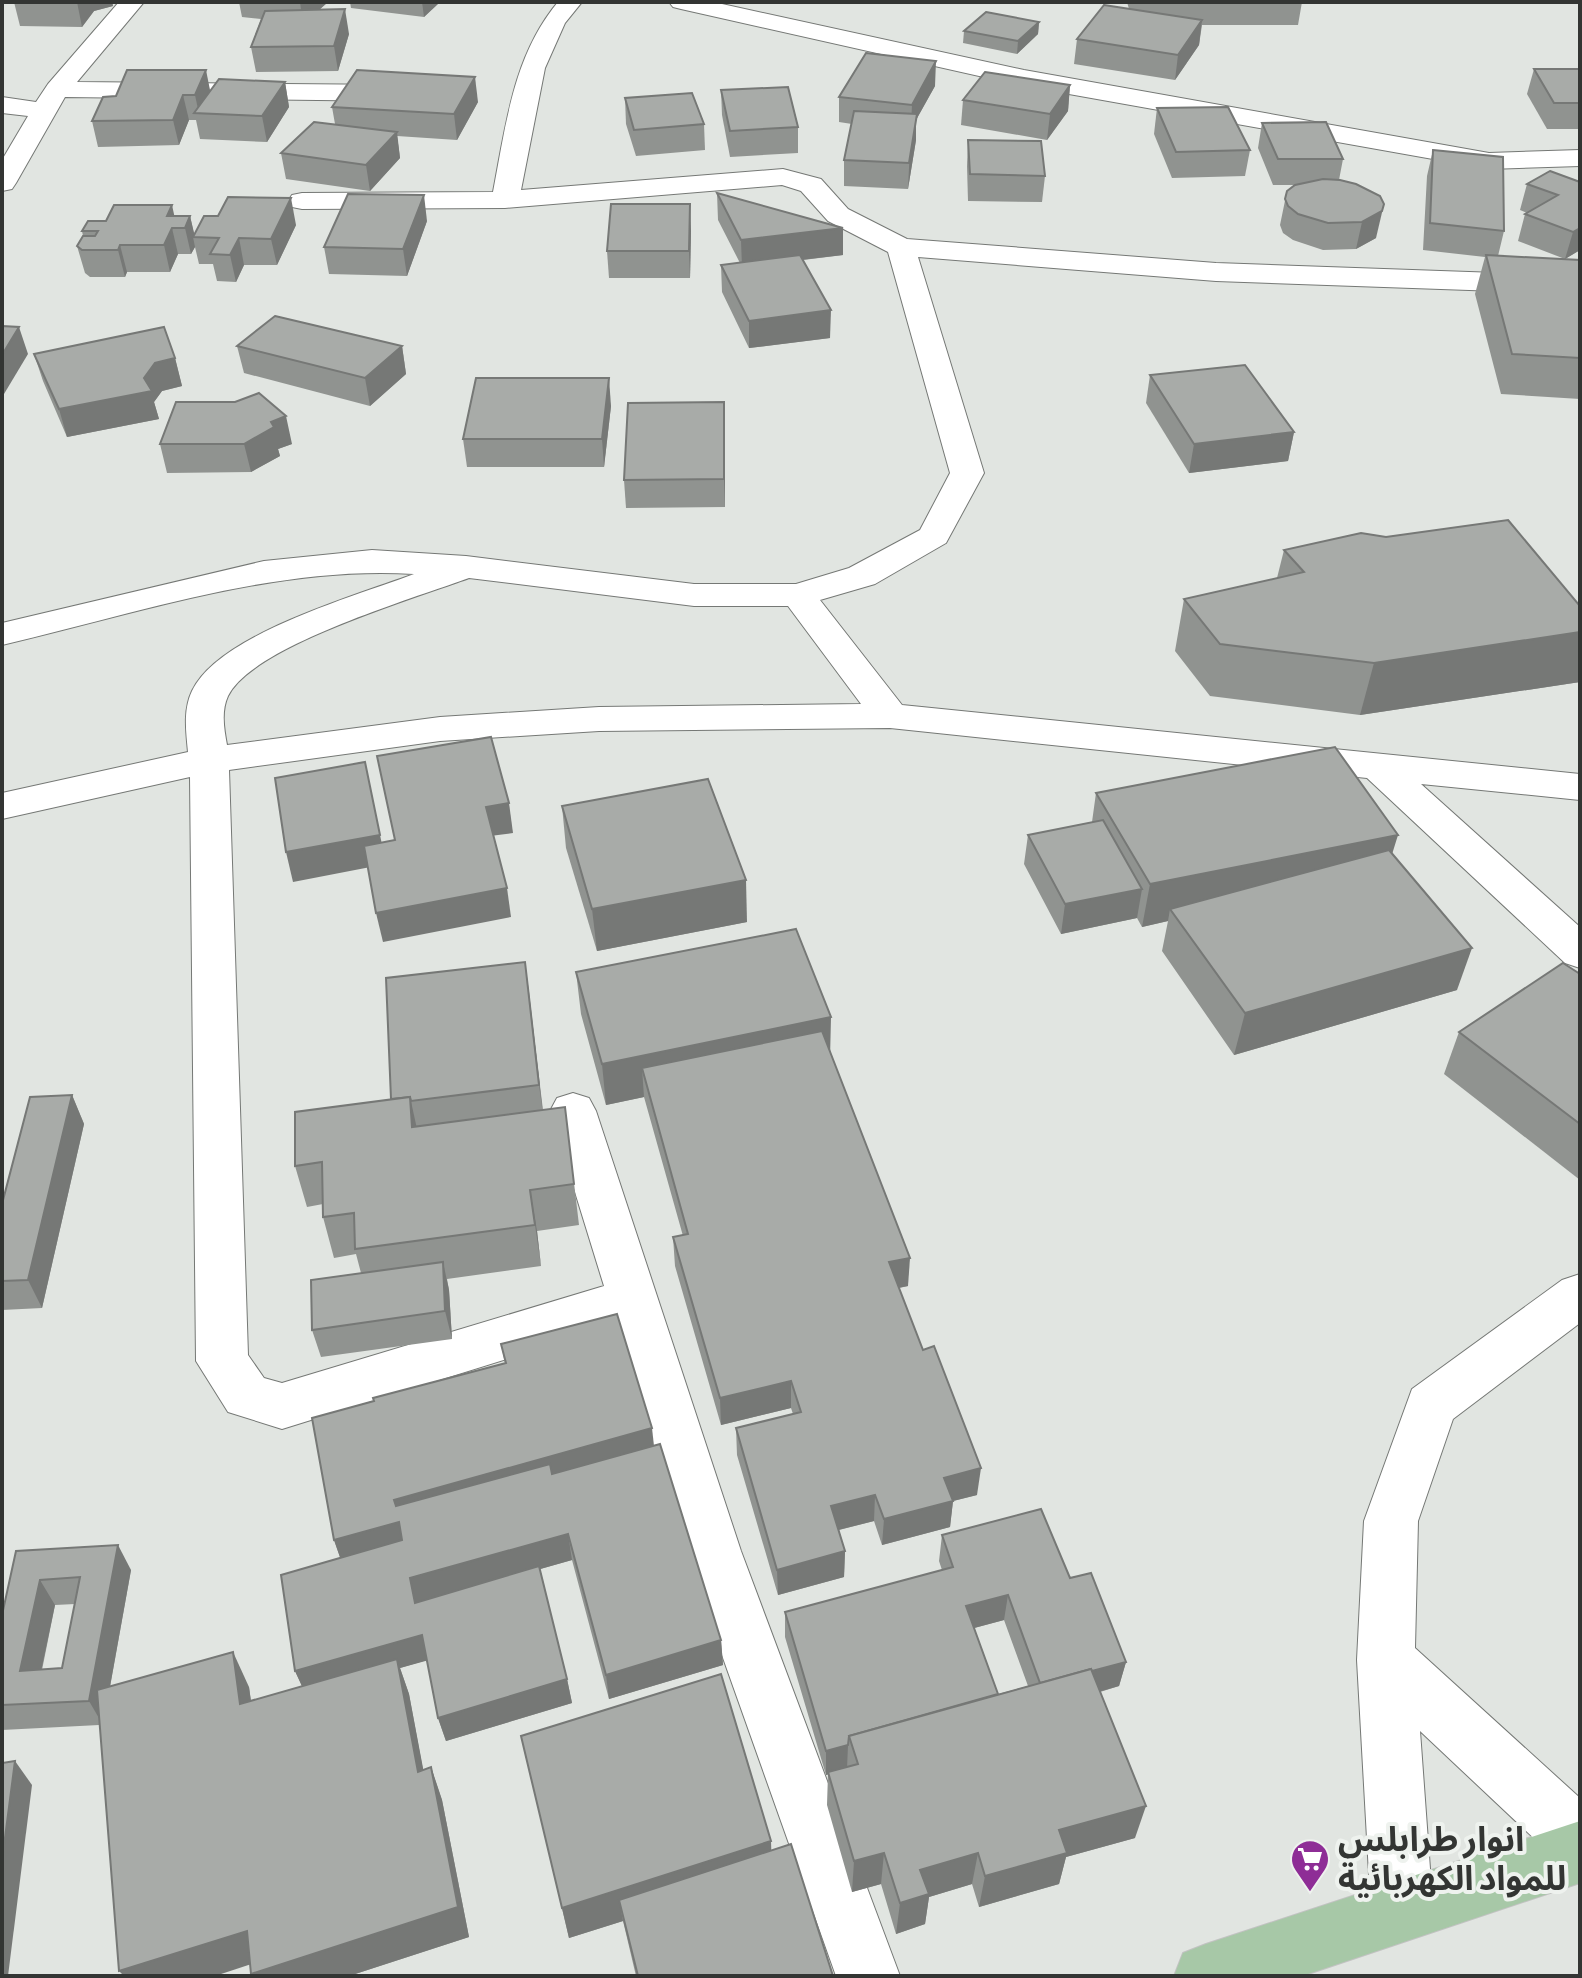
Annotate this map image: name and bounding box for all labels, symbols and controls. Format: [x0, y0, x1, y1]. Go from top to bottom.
place label: انوار طرابلس للمواد الكهربائية [1338, 1824, 1566, 1898]
supermarket icon: انوار طرابلس للمواد الكهربائية [1289, 1838, 1331, 1893]

